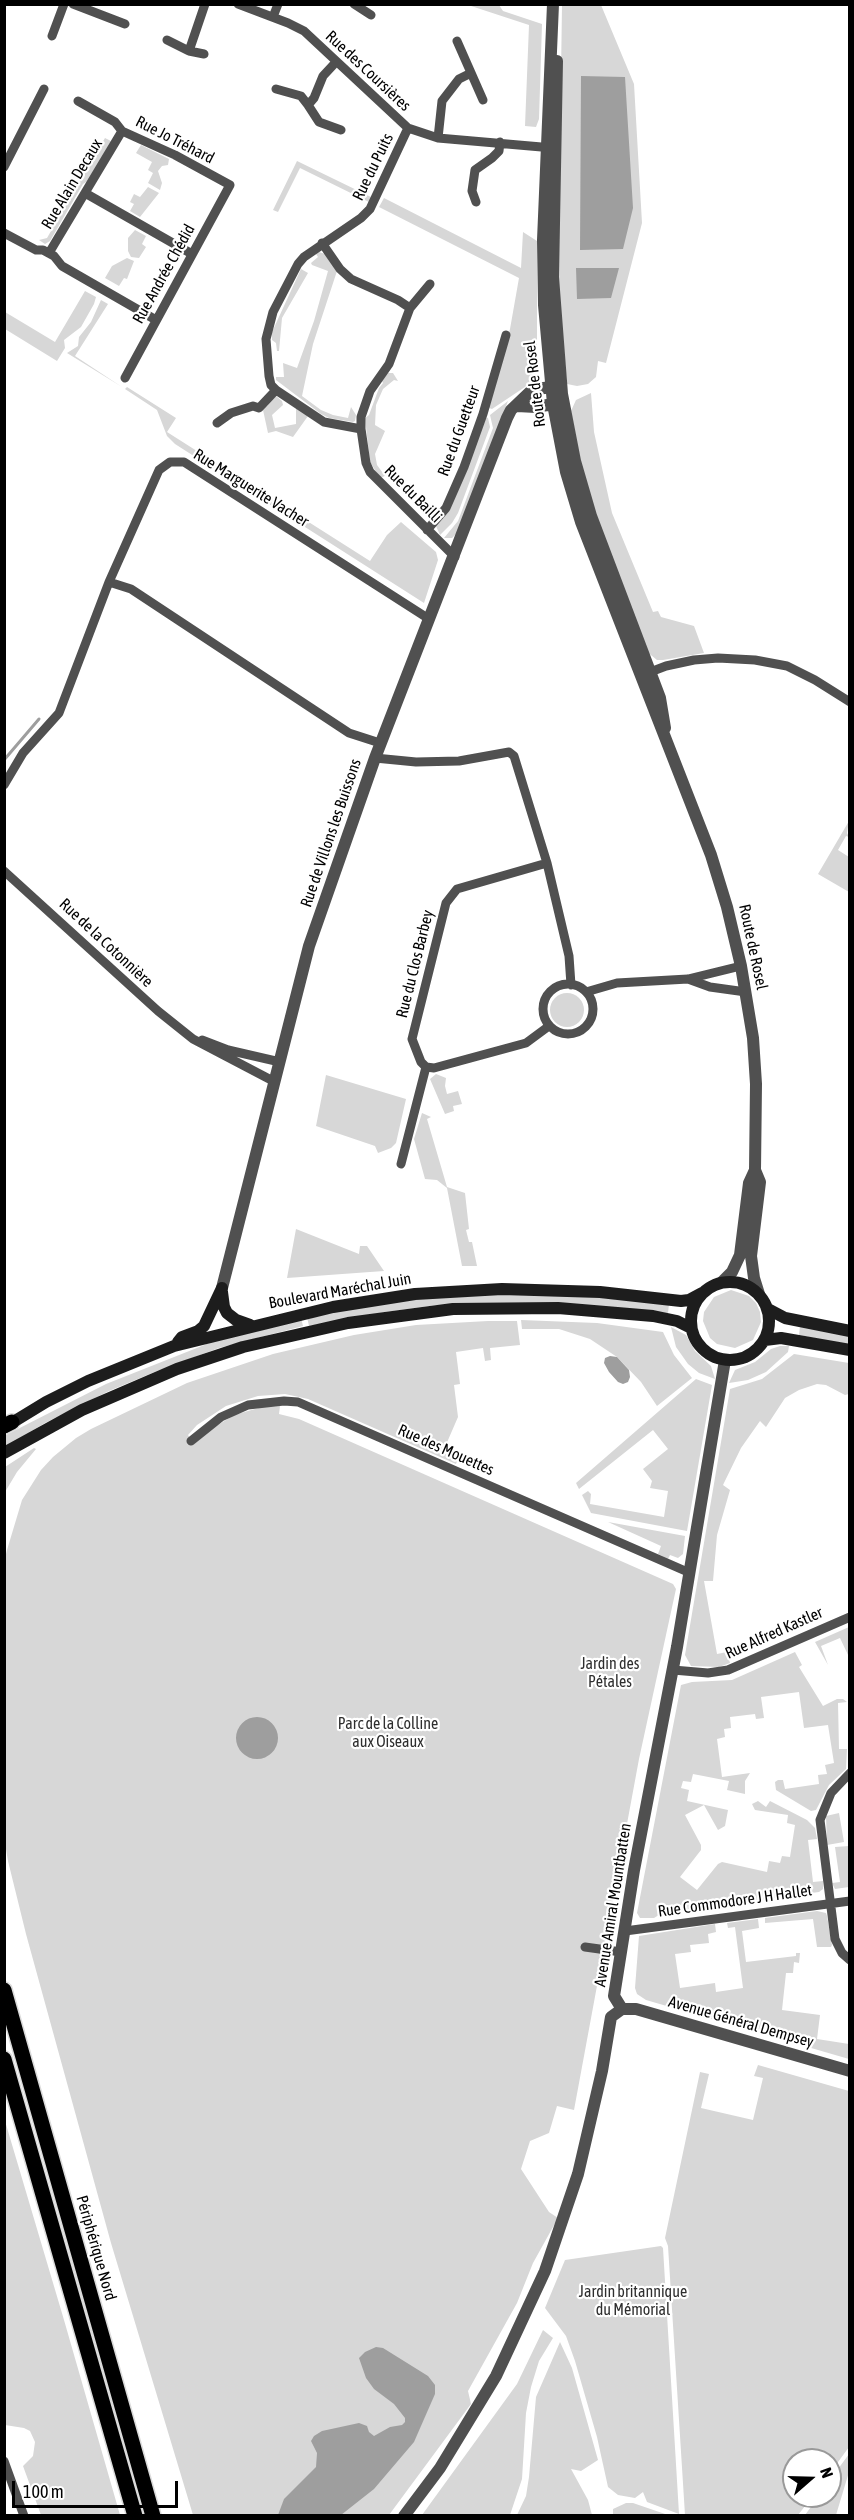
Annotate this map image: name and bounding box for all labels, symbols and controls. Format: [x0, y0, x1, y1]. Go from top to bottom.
street label: Rue des Coursières [321, 27, 415, 115]
street label: Rue Jo Tréhard [133, 112, 217, 168]
street label: Rue du Puits [349, 130, 397, 204]
street label: Rue Alain Decaux [37, 135, 107, 233]
street label: Rue Andrée Chédid [129, 221, 199, 327]
street label: Route de Rosel [520, 340, 550, 428]
street label: Rue du Guetteur [434, 383, 484, 479]
street label: Rue Marguerite Vacher [190, 445, 312, 531]
street label: Rue du Bailli [380, 461, 446, 527]
street label: Rue de Villons les Buissons [297, 756, 365, 910]
street label: Rue de la Cotonnière [55, 895, 157, 991]
street label: Route de Rosel [735, 903, 771, 991]
street label: Rue du Clos Barbey [392, 908, 438, 1020]
street label: Boulevard Maréchal Juin [267, 1269, 413, 1313]
street label: Rue des Mouettes [395, 1420, 497, 1480]
street label: Rue Alfred Kastler [722, 1603, 826, 1663]
park label: Jardin des Pétales [581, 1654, 639, 1692]
park label: Parc de la Colline aux Oiseaux [338, 1714, 438, 1752]
street label: Avenue Amiral Mountbatten [591, 1822, 635, 1988]
street label: Rue Commodore J H Hallet [657, 1881, 813, 1921]
street label: Avenue Général Dempsey [666, 1992, 816, 2052]
street label: Périphérique Nord [72, 2193, 120, 2303]
park label: Jardin britannique du Mémorial [579, 2282, 687, 2320]
north arrow [782, 2448, 842, 2508]
text: N [817, 2465, 837, 2480]
scale bar [15, 2469, 182, 2507]
text: 100 m [23, 2481, 64, 2502]

